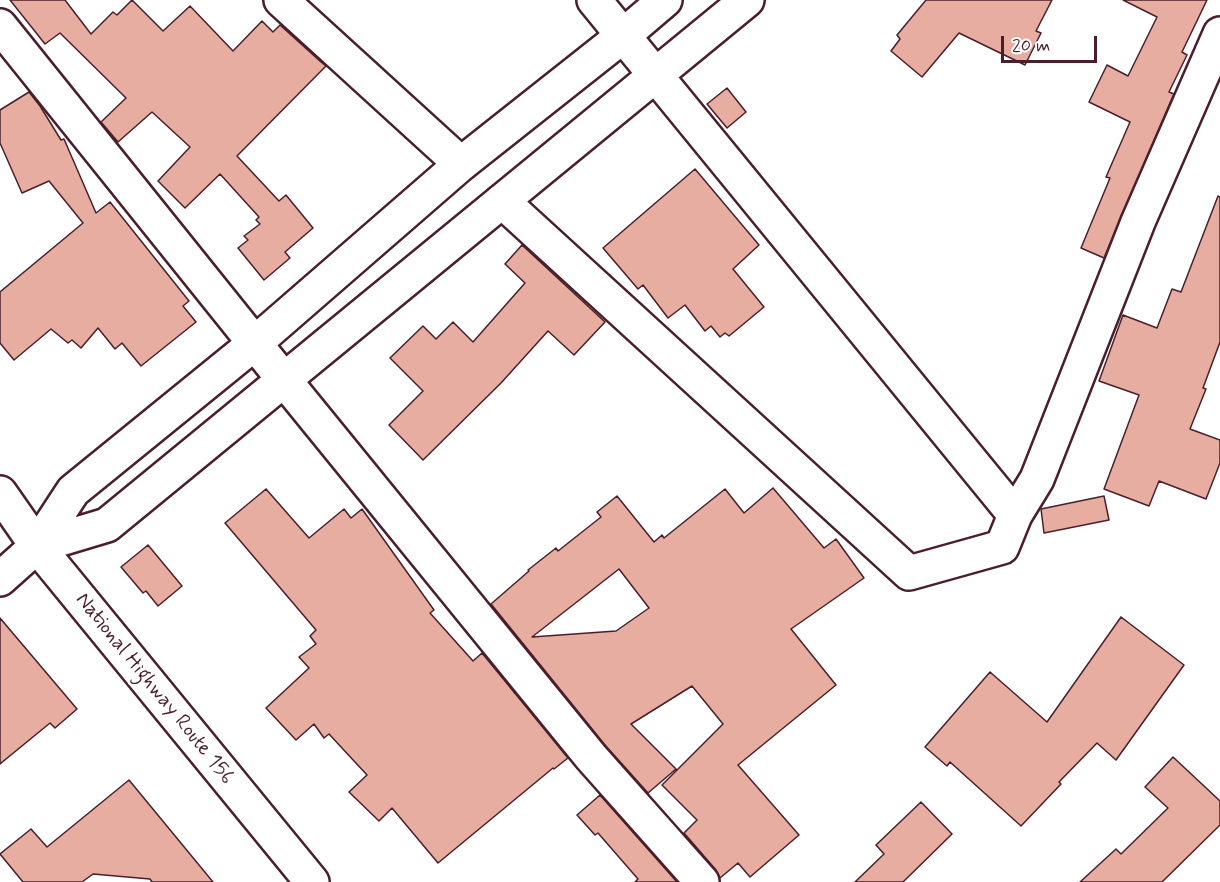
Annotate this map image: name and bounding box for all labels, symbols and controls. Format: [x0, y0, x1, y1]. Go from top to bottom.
scale bar [1004, 24, 1100, 62]
text: 20 m [1012, 34, 1050, 58]
street label: National Highway Route 156 [69, 588, 239, 790]

